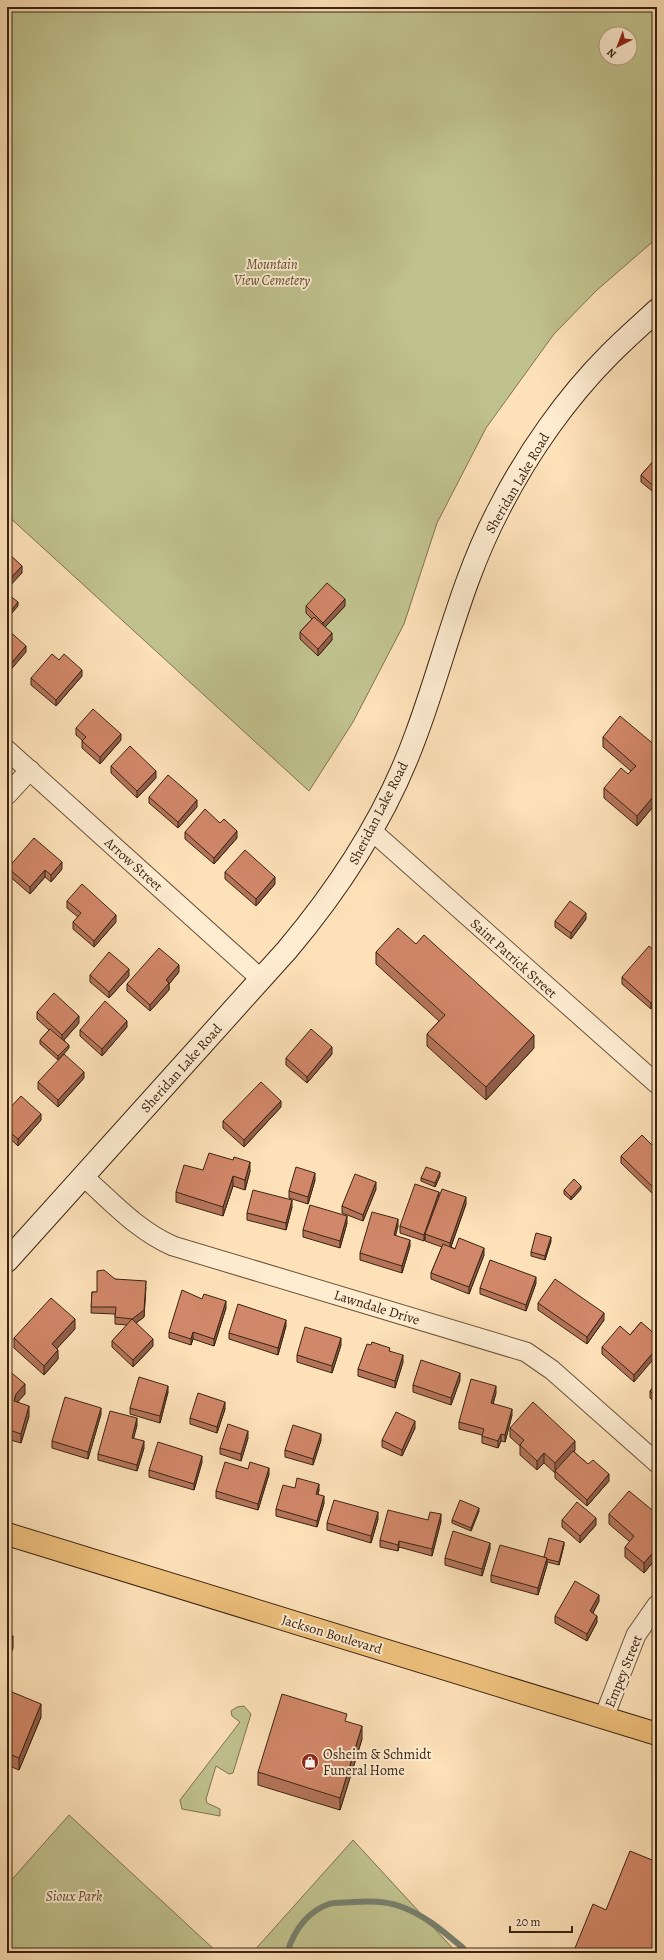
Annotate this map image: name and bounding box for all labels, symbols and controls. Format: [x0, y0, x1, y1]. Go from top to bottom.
north arrow [598, 26, 638, 66]
text: N [604, 45, 620, 61]
park label: Mountain View Cemetery [234, 255, 310, 290]
street label: Sheridan Lake Road [481, 429, 554, 537]
street label: Sheridan Lake Road [344, 758, 413, 868]
street label: Arrow Street [100, 832, 167, 896]
street label: Saint Patrick Street [466, 914, 561, 1003]
street label: Sheridan Lake Road [136, 1020, 227, 1117]
street label: Lawndale Drive [332, 1285, 422, 1330]
street label: Jackson Boulevard [279, 1610, 385, 1659]
street label: Empey Street [600, 1632, 647, 1710]
place label: Osheim & Schmidt Funeral Home [323, 1745, 432, 1780]
shop icon: Osheim & Schmidt Funeral Home [300, 1752, 320, 1772]
park label: Sioux Park [46, 1887, 102, 1906]
scale bar [510, 1908, 572, 1934]
text: 20 m [516, 1914, 540, 1930]

